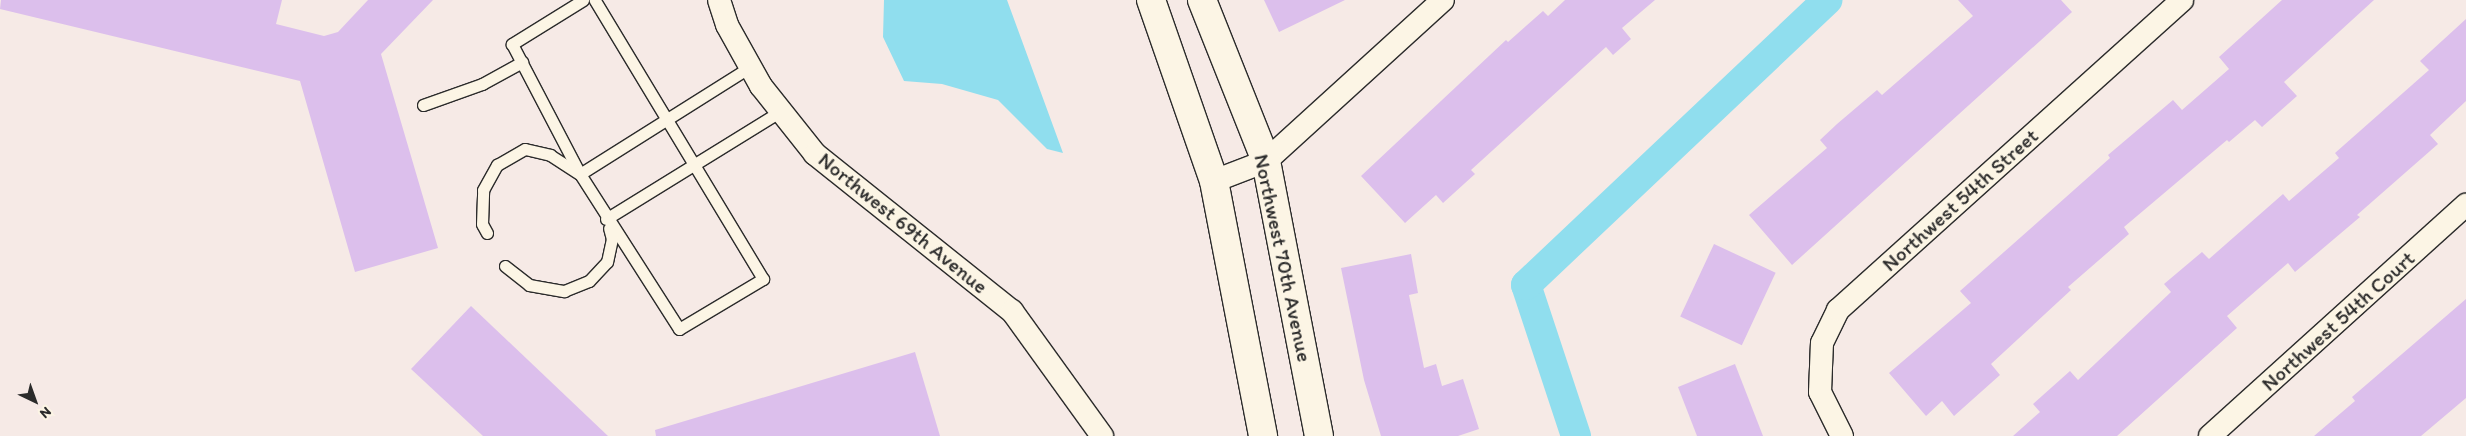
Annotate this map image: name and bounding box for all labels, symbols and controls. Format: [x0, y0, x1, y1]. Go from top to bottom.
street label: Northwest 54th Street [1877, 123, 2043, 277]
street label: Northwest 69th Avenue [814, 147, 992, 299]
street label: Northwest 70th Avenue [1249, 152, 1317, 364]
street label: Northwest 54th Court [2256, 246, 2420, 396]
north arrow [10, 376, 60, 426]
text: N [36, 403, 55, 422]

